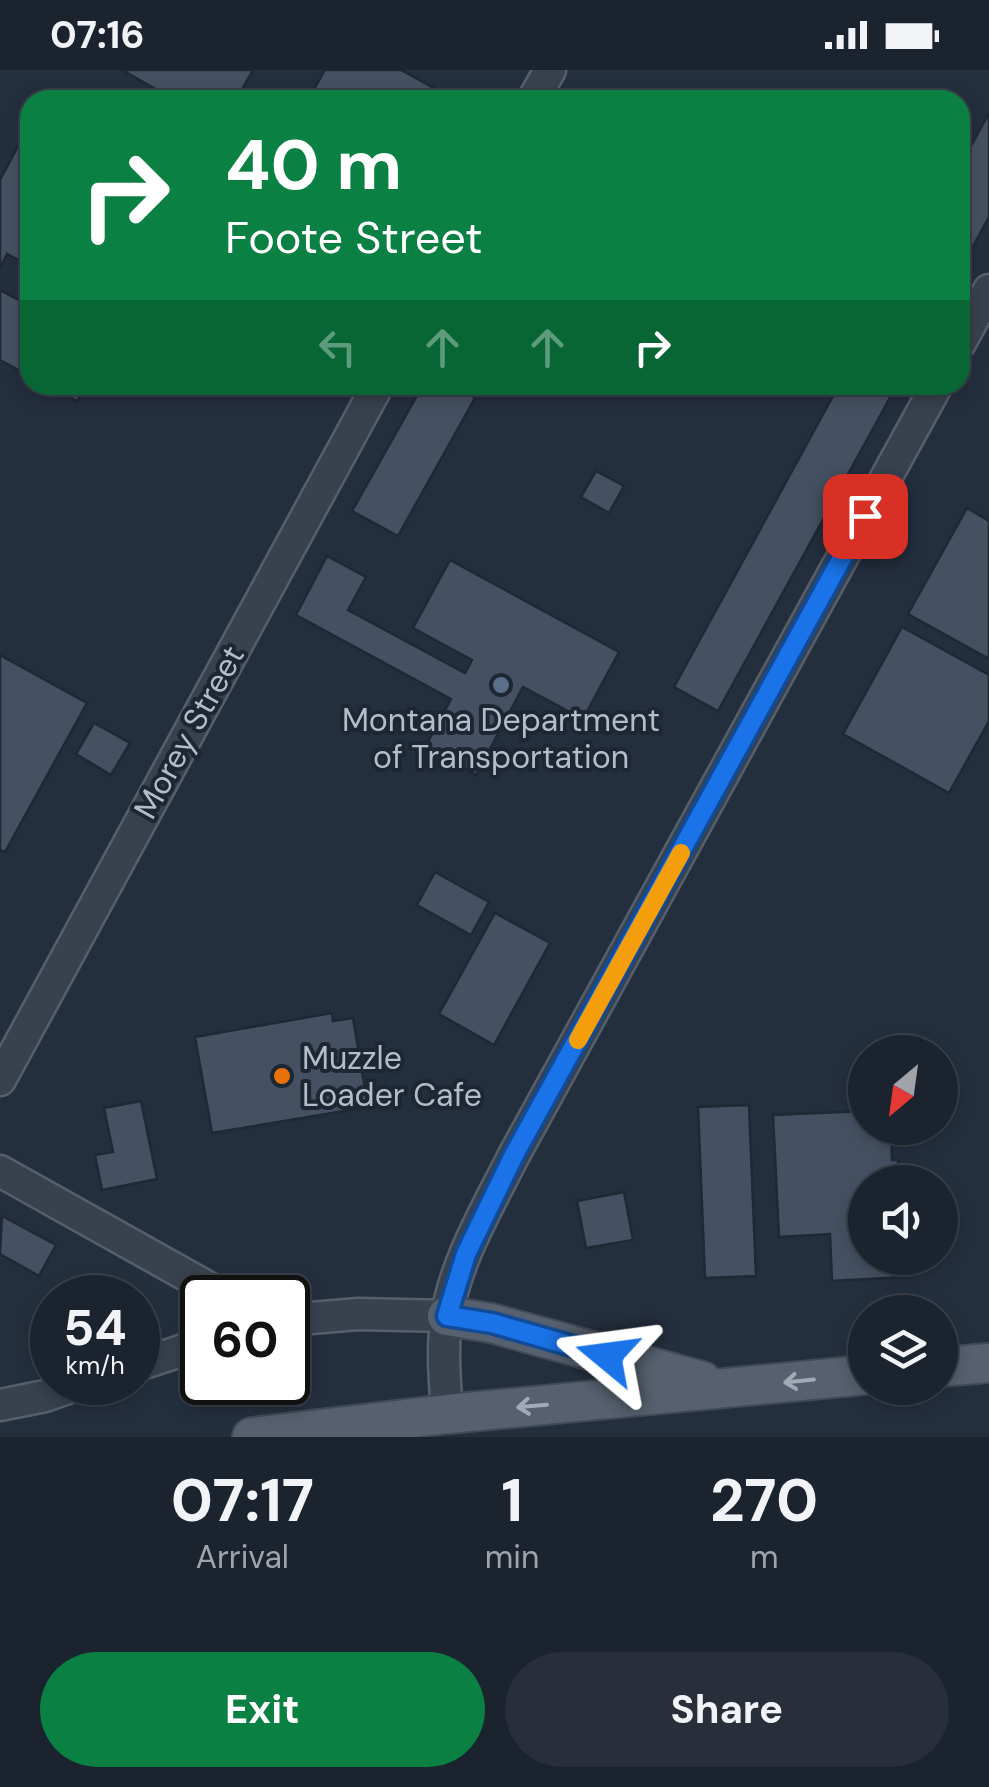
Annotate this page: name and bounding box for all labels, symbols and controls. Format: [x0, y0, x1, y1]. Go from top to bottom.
text: 07:16 [50, 10, 145, 60]
text: 40 m [225, 120, 402, 211]
icon: right [60, 130, 190, 260]
text: Foote Street [225, 208, 483, 267]
icon: left [310, 320, 365, 375]
icon: ahead [415, 320, 470, 375]
icon: ahead [520, 320, 575, 375]
icon: right [625, 320, 680, 375]
pin [823, 474, 908, 559]
icon: arrive [838, 489, 893, 544]
street label: Morey Street [124, 638, 254, 826]
marker: Montana Department of Transportation [490, 674, 512, 696]
place label: Montana Department of Transportation [342, 699, 660, 778]
north arrow [848, 1035, 958, 1145]
map controls [848, 1035, 958, 1405]
place label: Muzzle Loader Cafe [302, 1037, 482, 1116]
marker: Muzzle Loader Cafe [271, 1065, 293, 1087]
button: sound [848, 1165, 958, 1275]
speed limit sign: 60 [180, 1275, 310, 1405]
text: 54 [63, 1295, 127, 1361]
button: layers [848, 1295, 958, 1405]
position arrow [555, 1304, 659, 1408]
text: km/h [65, 1349, 125, 1382]
one-way arrow [784, 1372, 816, 1391]
one-way arrow [516, 1397, 549, 1416]
text: 07:17 [171, 1461, 314, 1540]
text: 1 [501, 1461, 523, 1540]
text: 270 [710, 1461, 818, 1540]
text: Arrival [196, 1536, 289, 1578]
text: min [485, 1536, 539, 1578]
text: m [750, 1536, 778, 1578]
button: Exit [40, 1652, 485, 1767]
button: Share [505, 1652, 949, 1767]

